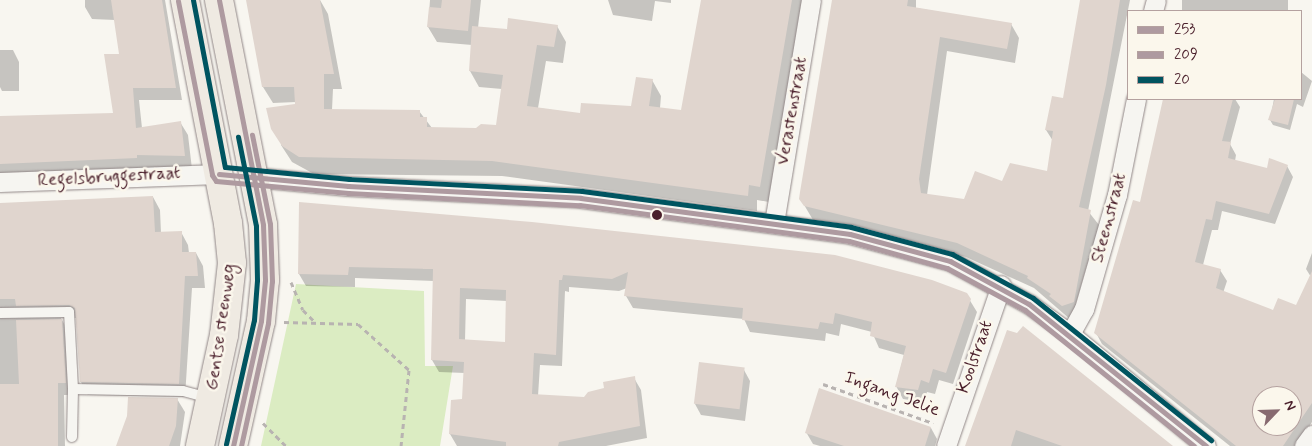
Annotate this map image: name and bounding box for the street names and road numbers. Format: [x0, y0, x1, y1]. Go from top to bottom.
street label: Verastenstraat [772, 55, 812, 167]
street label: Regelsbruggestraat [37, 162, 181, 192]
street label: Steenstraat [1087, 171, 1131, 265]
street label: Gentse steenweg [201, 262, 241, 392]
street label: Koolstraat [952, 318, 998, 396]
street label: Ingang Jelie [841, 367, 943, 421]

